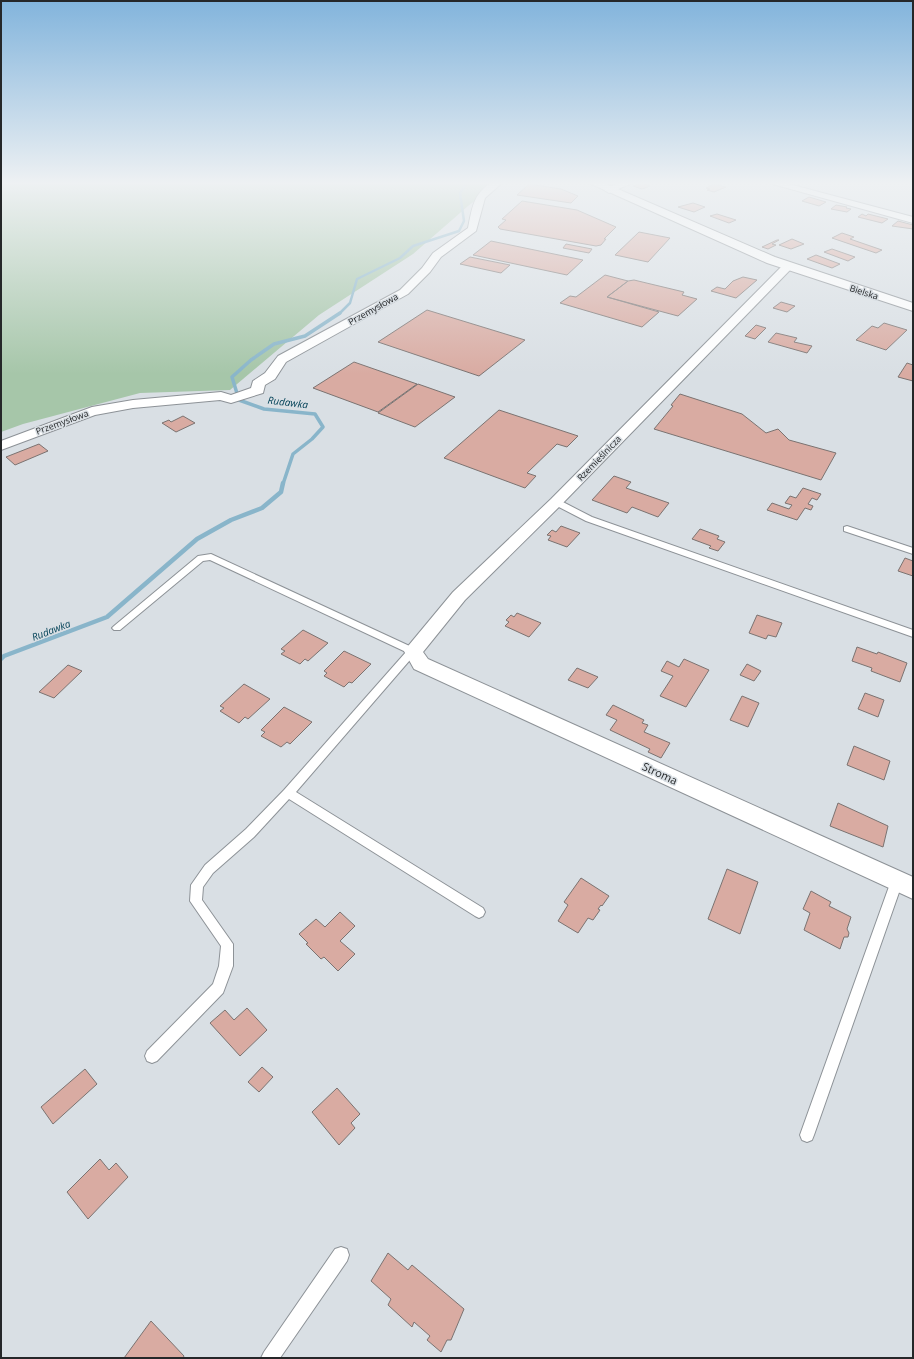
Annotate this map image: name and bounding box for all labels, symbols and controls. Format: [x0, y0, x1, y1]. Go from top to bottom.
street label: Bielska [848, 281, 880, 303]
street label: Przemysłowa [346, 290, 400, 328]
water label: Rudawka [267, 393, 309, 411]
street label: Przemysłowa [34, 406, 90, 438]
street label: Rzemieślnicza [574, 432, 624, 484]
water label: Rudawka [30, 616, 73, 644]
street label: Stroma [640, 758, 680, 788]

